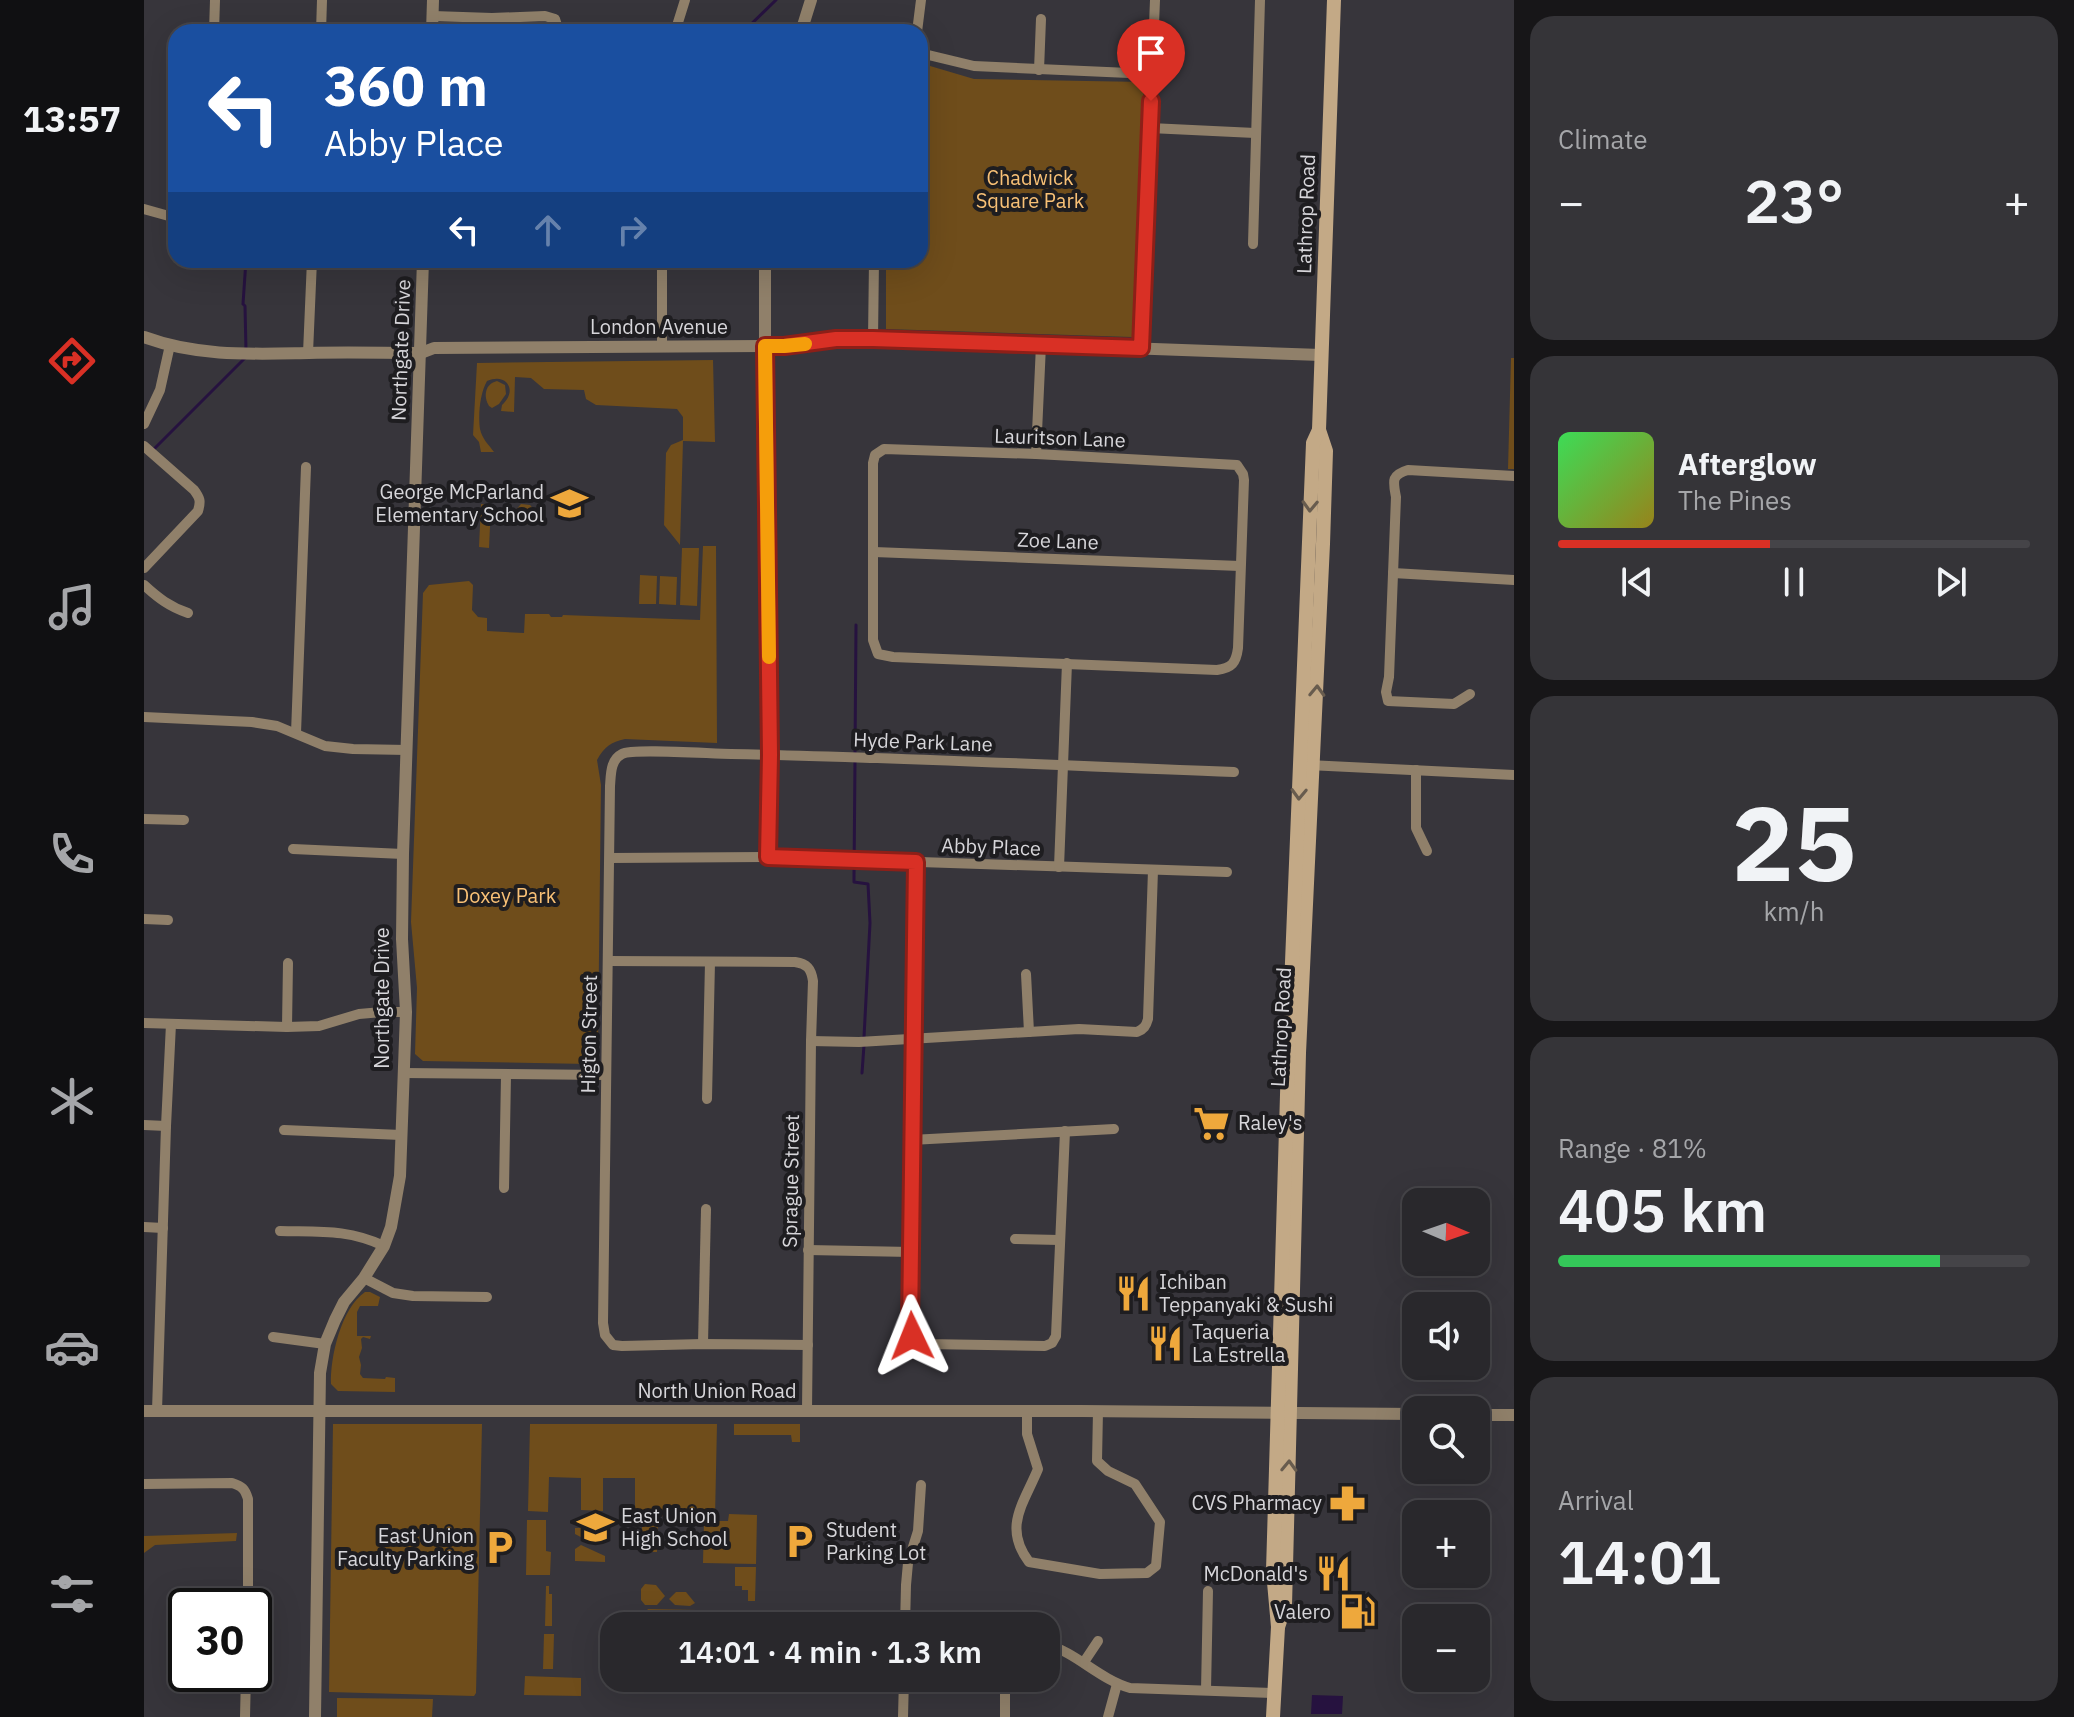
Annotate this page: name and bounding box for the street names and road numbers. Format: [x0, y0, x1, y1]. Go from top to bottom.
street label: Lathrop Road [1290, 154, 1321, 274]
street label: Northgate Drive [385, 279, 416, 421]
street label: London Avenue [590, 313, 728, 340]
street label: Lauritson Lane [994, 422, 1126, 453]
street label: Zoe Lane [1017, 526, 1099, 555]
street label: Hyde Park Lane [853, 726, 993, 757]
street label: Abby Place [941, 831, 1041, 862]
street label: Northgate Drive [368, 927, 395, 1069]
street label: Lathrop Road [1264, 966, 1297, 1088]
street label: Higton Street [574, 974, 603, 1094]
street label: Sprague Street [776, 1114, 805, 1248]
street label: North Union Road [637, 1377, 797, 1404]

